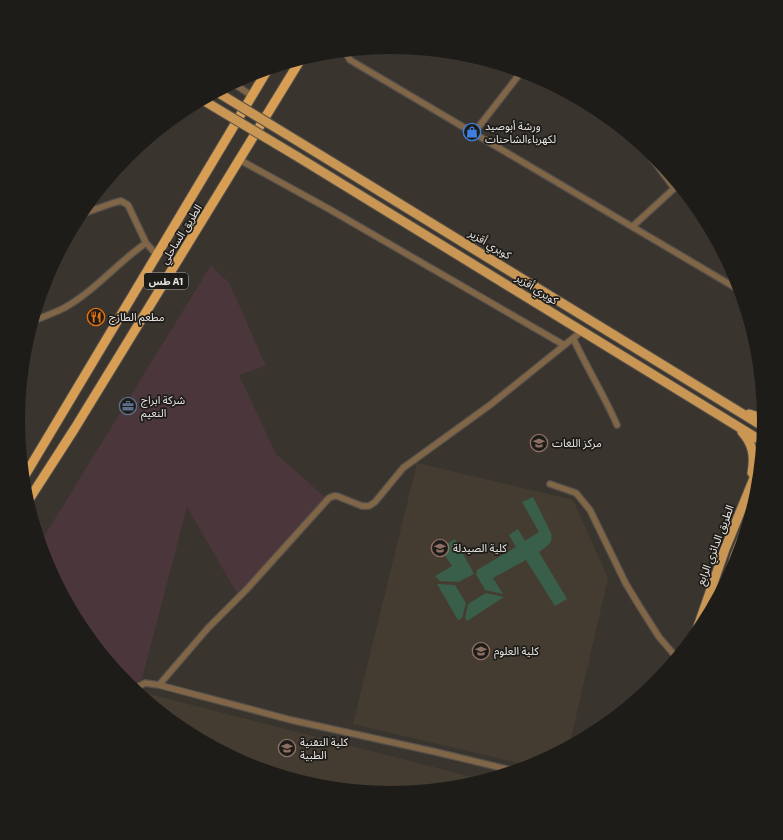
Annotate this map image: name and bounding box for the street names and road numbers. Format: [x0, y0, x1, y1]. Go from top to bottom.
street label: الطريق الساحلي [157, 202, 207, 268]
street label: كوبري أقزير [464, 225, 514, 265]
street label: كويري أقزير [511, 270, 561, 310]
road number: طس A1 [144, 273, 188, 289]
street label: الطريق الدائري الرابع [693, 503, 739, 588]

